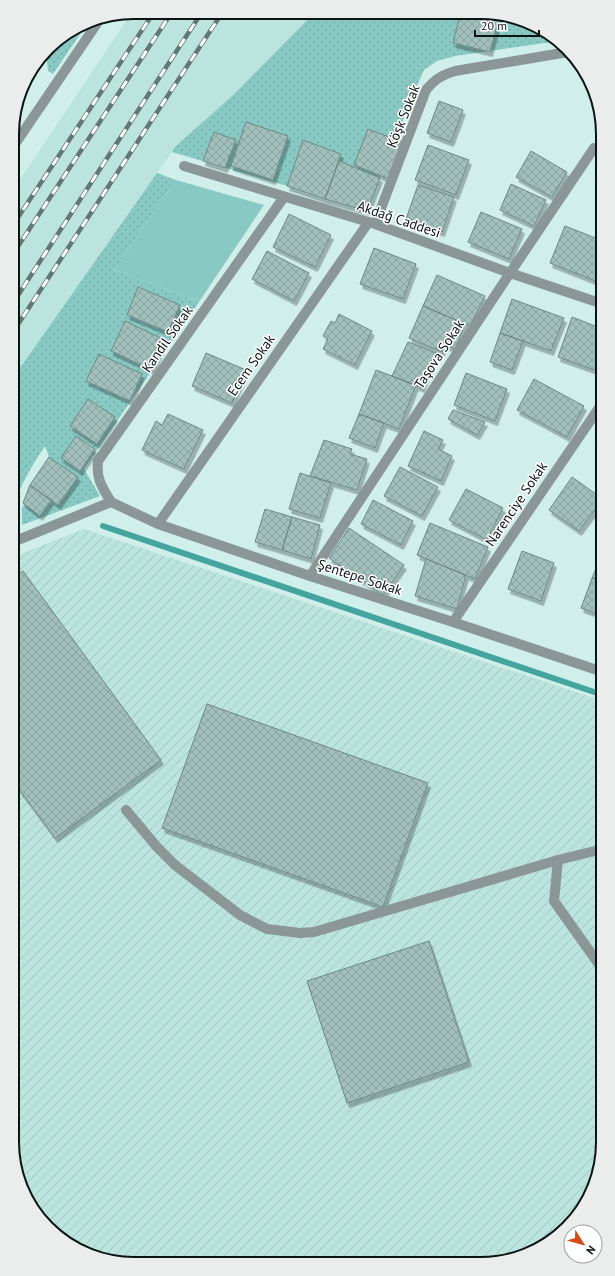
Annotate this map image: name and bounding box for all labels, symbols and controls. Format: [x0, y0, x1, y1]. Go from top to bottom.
scale bar [475, 12, 539, 38]
text: 20 m [481, 18, 507, 33]
street label: Köşk Sokak [382, 81, 424, 150]
street label: Akdağ Caddesi [355, 196, 443, 242]
street label: Kandil Sokak [138, 302, 197, 376]
street label: Taşova Sokak [410, 316, 468, 392]
street label: Ecem Sokak [223, 331, 279, 399]
street label: Narenciye Sokak [481, 458, 551, 550]
street label: Şentepe Sokak [316, 555, 405, 599]
north arrow [563, 1224, 603, 1264]
text: N [583, 1243, 599, 1257]

